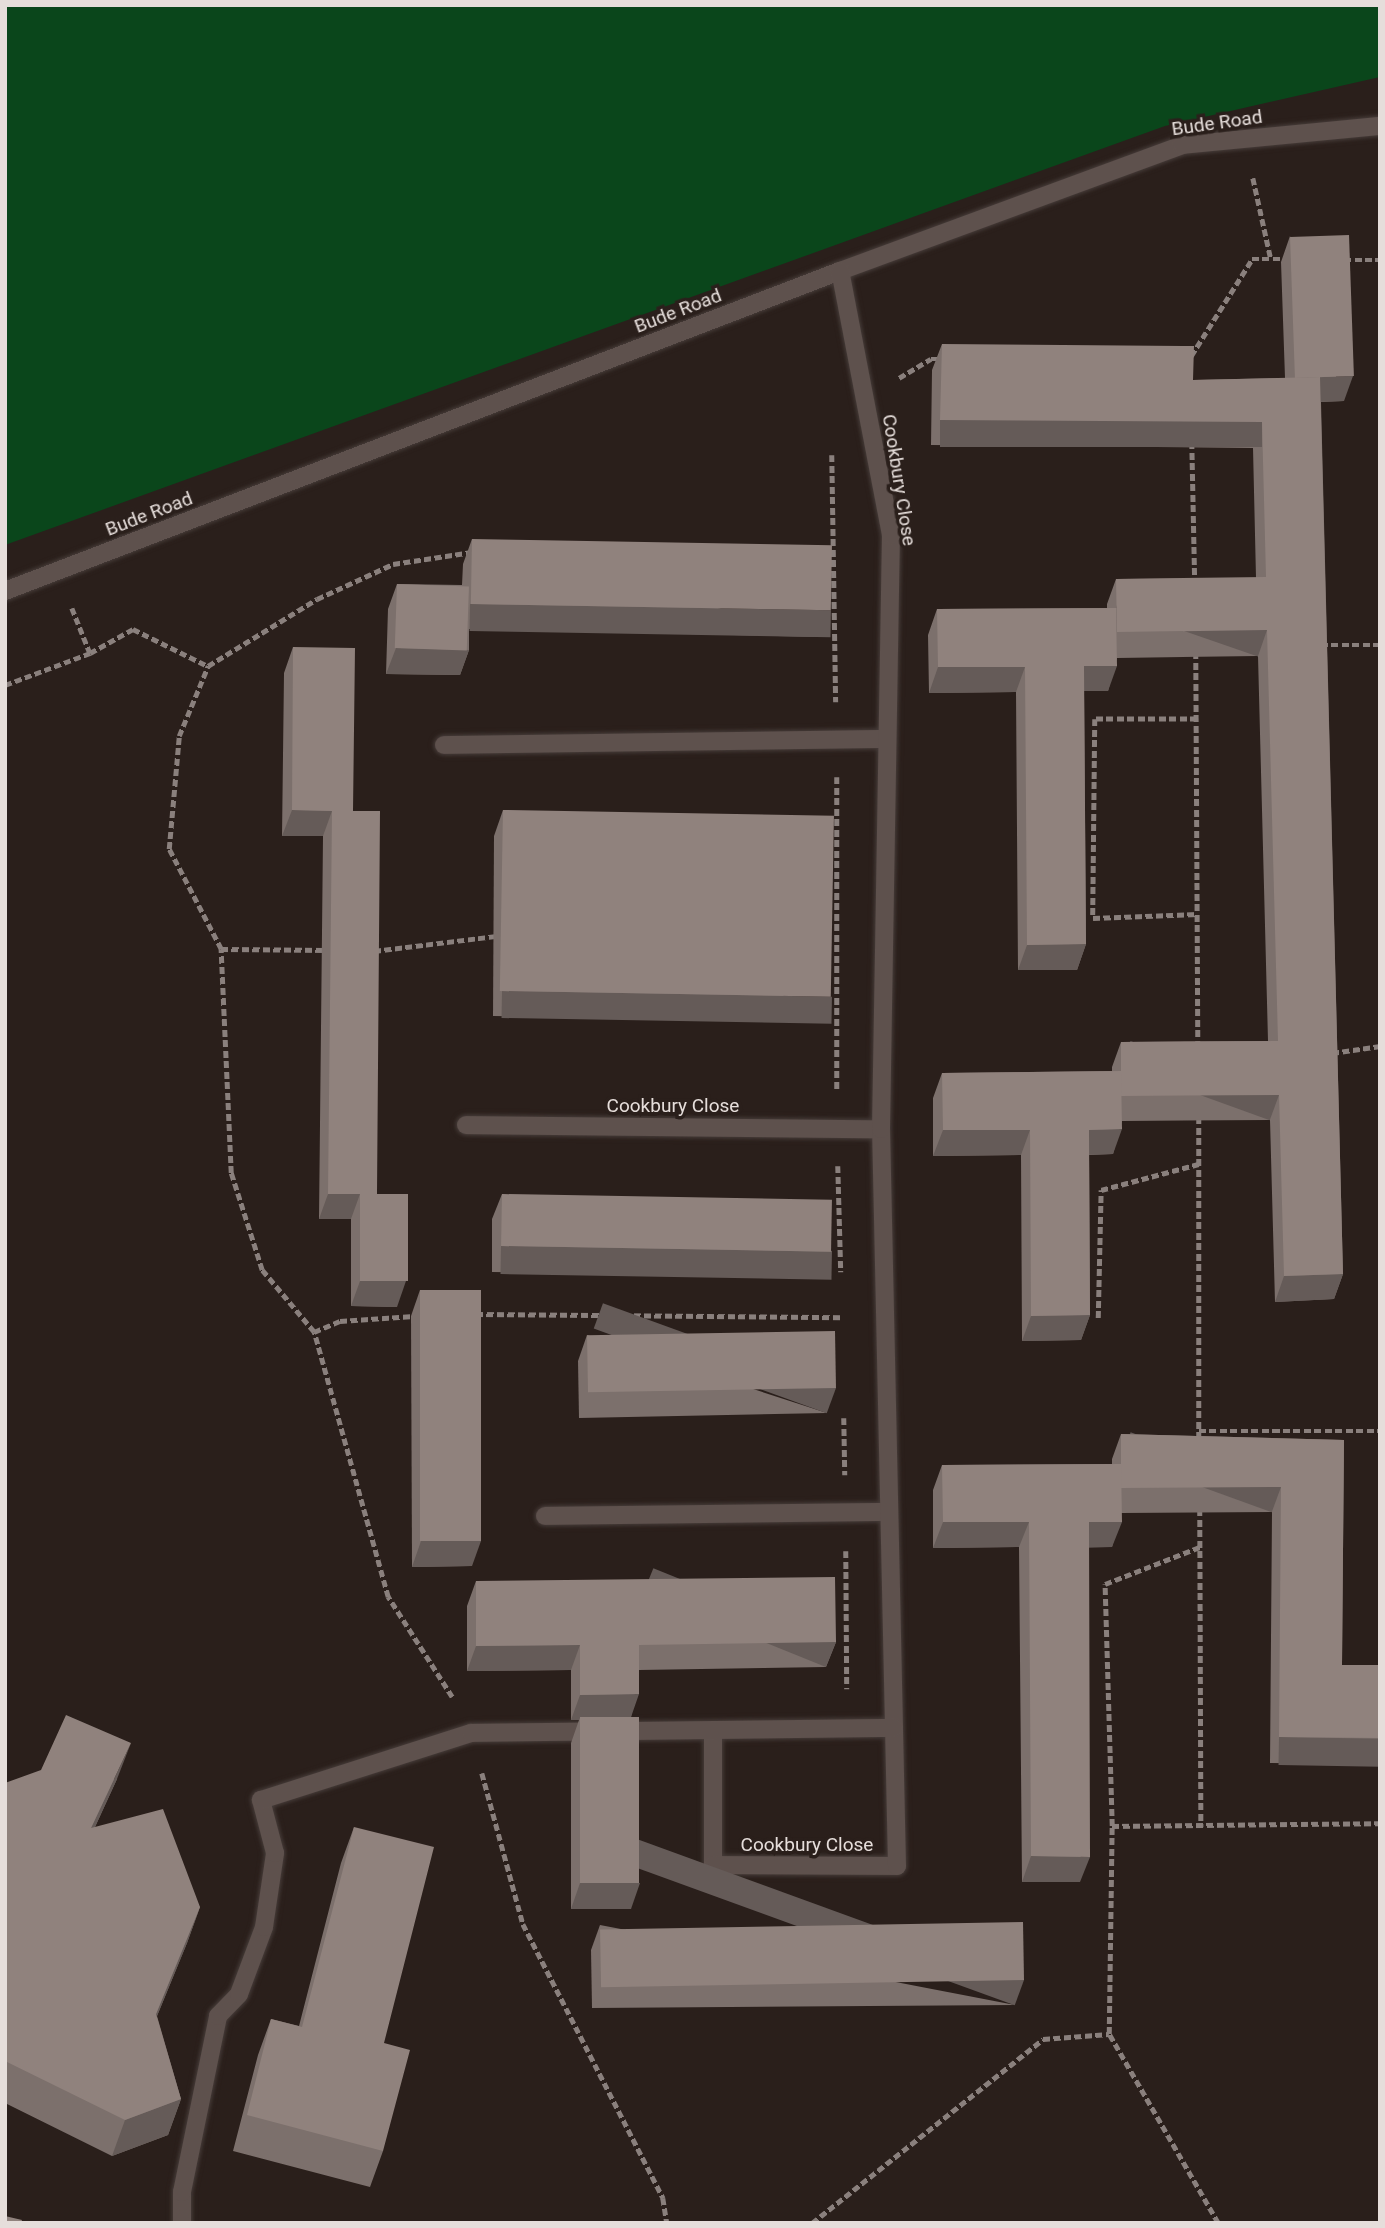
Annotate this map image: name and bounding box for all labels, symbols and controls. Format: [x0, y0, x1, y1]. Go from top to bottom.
street label: Bude Road [1170, 105, 1264, 141]
street label: Bude Road [631, 284, 725, 338]
street label: Cookbury Close [877, 413, 921, 547]
street label: Bude Road [102, 487, 196, 541]
street label: Cookbury Close [607, 1095, 739, 1117]
street label: Cookbury Close [741, 1834, 873, 1856]

